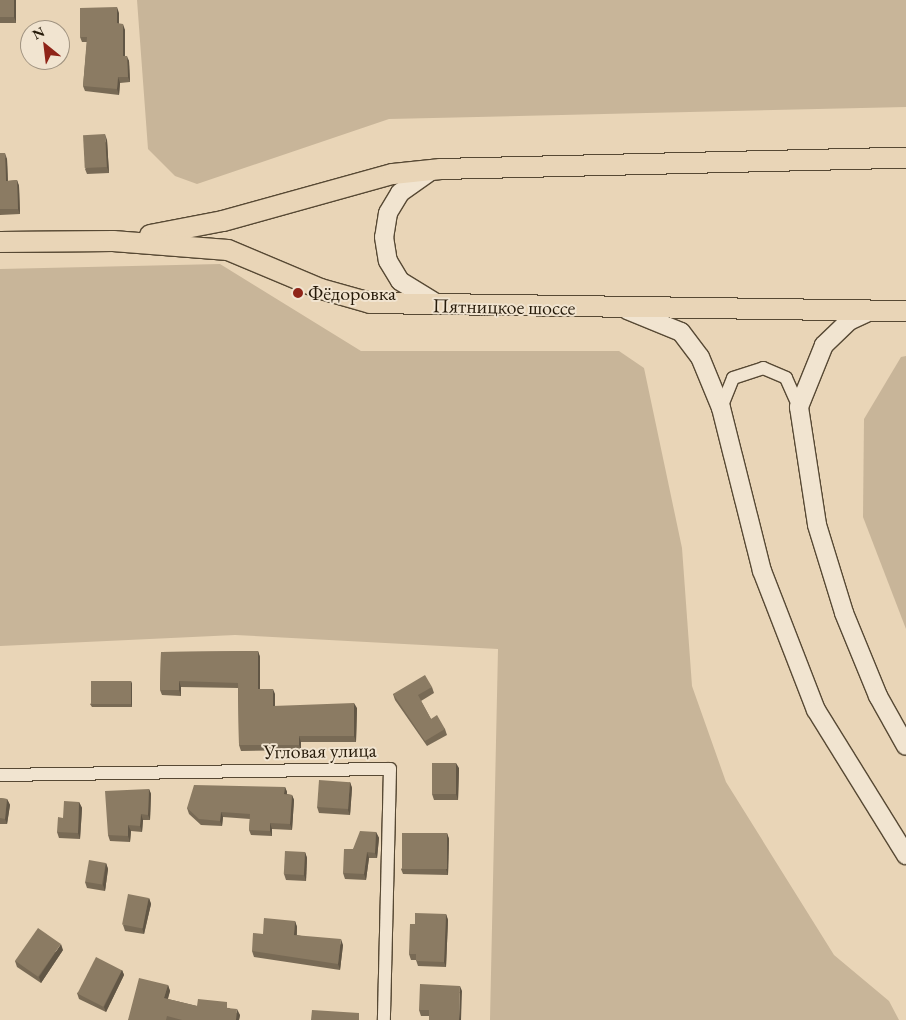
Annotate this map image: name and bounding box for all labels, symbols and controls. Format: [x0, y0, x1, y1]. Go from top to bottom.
north arrow [20, 20, 70, 70]
text: N [29, 22, 48, 43]
place label: Фёдоровка [308, 281, 396, 305]
marker: Фёдоровка [292, 287, 304, 299]
street label: Пятницкое шоссе [432, 294, 576, 320]
street label: Угловая улица [263, 738, 377, 764]

